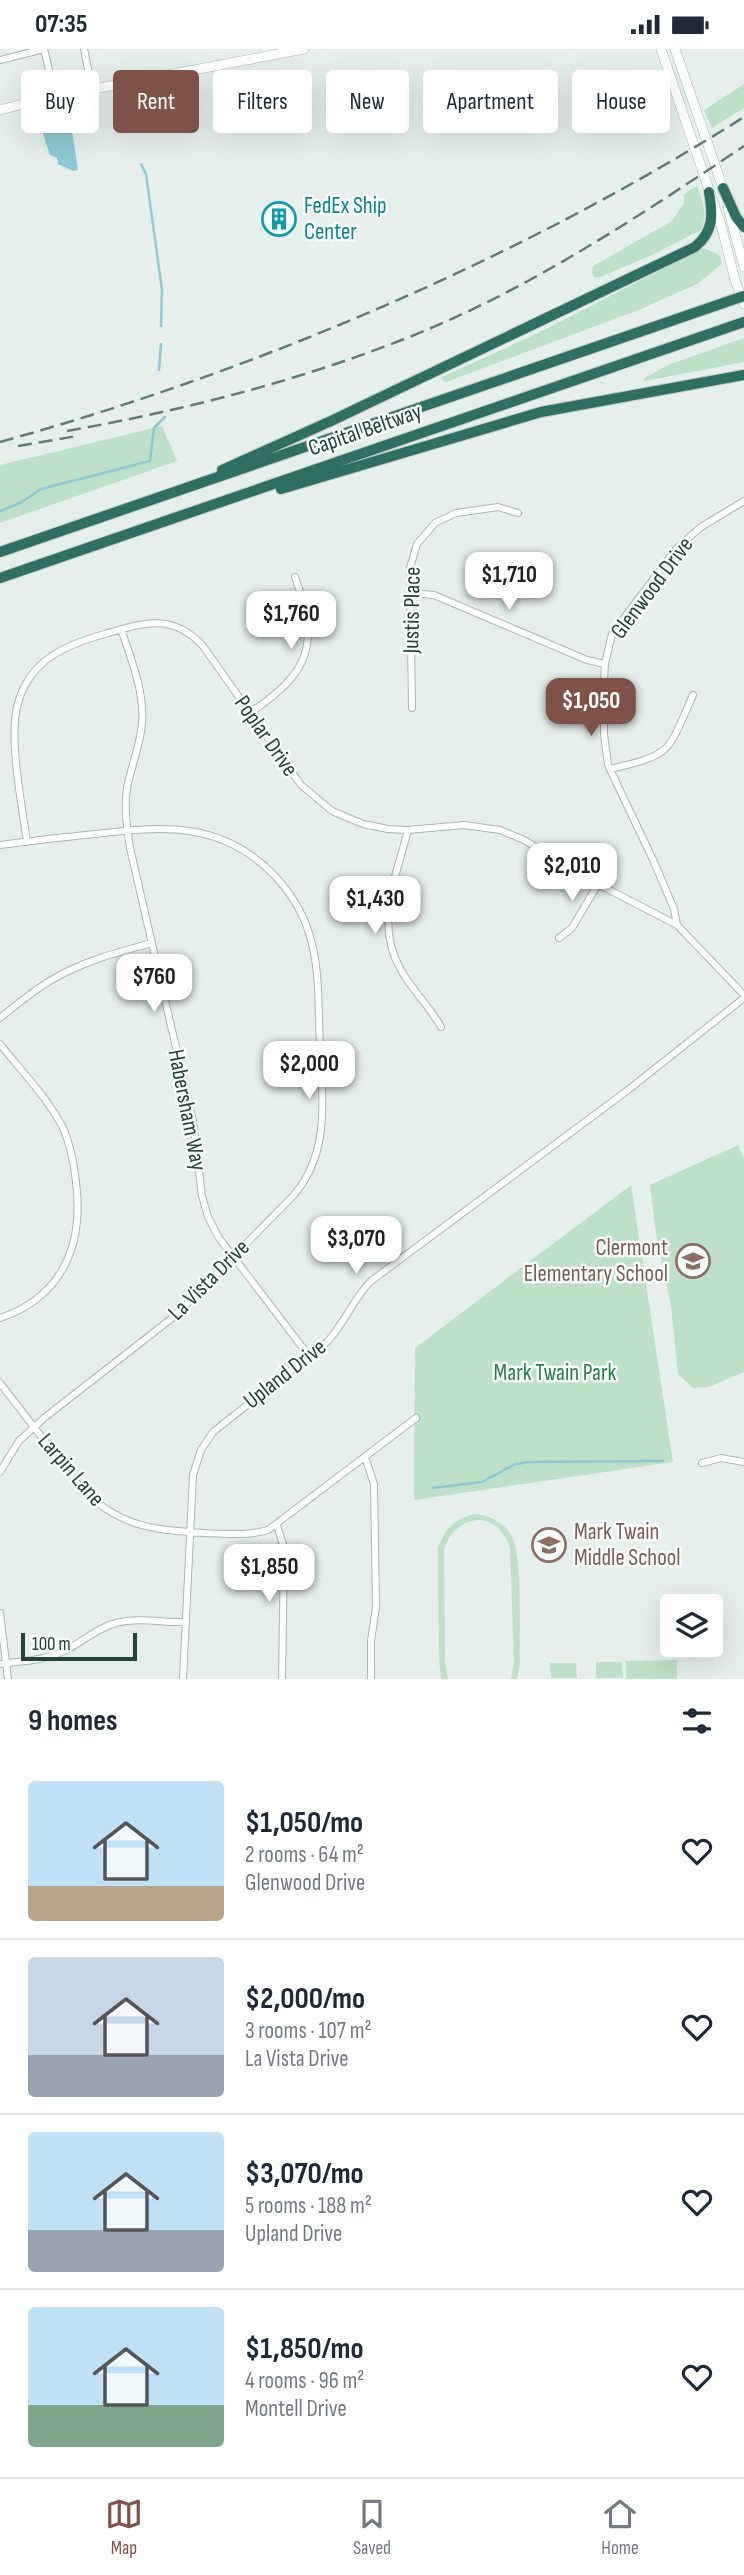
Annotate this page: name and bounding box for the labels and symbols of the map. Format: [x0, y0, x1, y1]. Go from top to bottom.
place label: FedEx Ship Center [304, 192, 386, 246]
building icon: FedEx Ship Center [260, 200, 298, 238]
street label: Capital Beltway [305, 398, 425, 462]
street label: Glenwood Drive [605, 532, 699, 644]
pin: $1,710 [452, 553, 566, 612]
street label: Justis Place [397, 566, 427, 655]
pin: $1,760 [234, 591, 348, 651]
pin: $1,050 [534, 679, 648, 738]
street label: Poplar Drive [228, 690, 304, 782]
pin: $2,010 [515, 843, 629, 903]
pin: $1,430 [318, 877, 432, 936]
pin: $760 [113, 955, 195, 1014]
pin: $2,000 [252, 1041, 366, 1101]
street label: Habersham Way [162, 1047, 212, 1173]
pin: $3,070 [299, 1217, 413, 1276]
street label: La Vista Drive [163, 1234, 255, 1326]
place label: Clermont Elementary School [524, 1234, 668, 1288]
school or university icon: Clermont Elementary School [674, 1242, 712, 1280]
street label: Upland Drive [238, 1333, 332, 1415]
park label: Mark Twain Park [494, 1359, 617, 1387]
street label: Larpin Lane [32, 1428, 110, 1512]
place label: Mark Twain Middle School [574, 1518, 681, 1572]
school or university icon: Mark Twain Middle School [530, 1526, 568, 1564]
pin: $1,850 [212, 1545, 326, 1604]
scale bar [21, 1630, 136, 1662]

